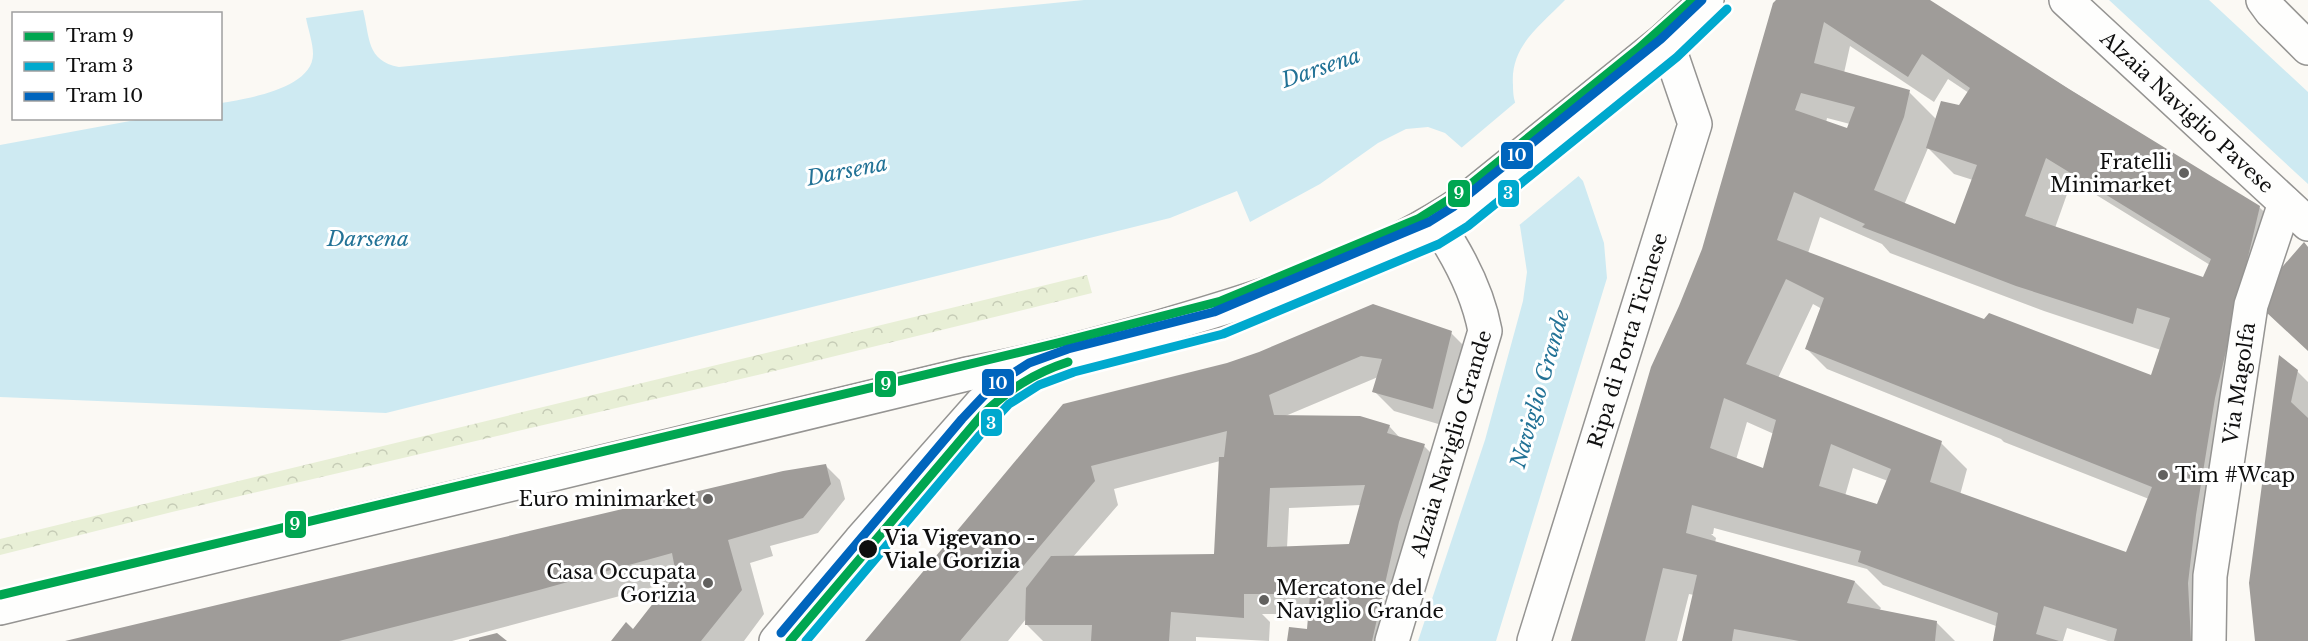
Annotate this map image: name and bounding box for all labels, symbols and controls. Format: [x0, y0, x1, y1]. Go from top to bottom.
legend [12, 12, 222, 120]
text: Tram 9 [66, 25, 134, 47]
street label: Alzaia Naviglio Pavese [2095, 26, 2278, 198]
water label: Darsena [1277, 42, 1364, 94]
text: Tram 3 [66, 55, 133, 77]
text: Tram 10 [66, 85, 143, 107]
line badge: 10 [1500, 141, 1534, 170]
text: 10 [1507, 145, 1527, 165]
water label: Darsena [803, 150, 890, 192]
place label: Fratelli Minimarket [2050, 150, 2172, 197]
marker: Fratelli Minimarket [2177, 166, 2191, 180]
line badge: 9 [1447, 179, 1471, 208]
line badge: 3 [1497, 179, 1520, 208]
text: 9 [1454, 183, 1465, 203]
text: 3 [1503, 183, 1513, 203]
water label: Darsena [326, 226, 409, 252]
street label: Ripa di Porta Ticinese [1583, 230, 1672, 451]
water label: Naviglio Grande [1505, 306, 1575, 472]
street label: Via Magolfa [2218, 320, 2260, 447]
street label: Alzaia Naviglio Grande [1406, 327, 1497, 561]
line badge: 10 [981, 368, 1015, 397]
line badge: 9 [874, 370, 897, 398]
text: 10 [988, 373, 1008, 393]
text: 9 [881, 374, 892, 394]
line badge: 3 [980, 408, 1003, 437]
text: 3 [986, 413, 996, 433]
place label: Tim #Wcap [2175, 463, 2295, 487]
marker: Tim #Wcap [2156, 468, 2170, 482]
place label: Euro minimarket [518, 487, 696, 511]
marker: Euro minimarket [701, 492, 715, 506]
line badge: 9 [284, 510, 307, 539]
text: 9 [290, 514, 301, 534]
place label: Via Vigevano - Viale Gorizia [883, 526, 1035, 573]
marker: Via Vigevano - Viale Gorizia [857, 538, 879, 560]
place label: Casa Occupata Gorizia [546, 560, 697, 607]
marker: Casa Occupata Gorizia [701, 576, 715, 590]
place label: Mercatone del Naviglio Grande [1276, 576, 1444, 623]
marker: Mercatone del Naviglio Grande [1257, 593, 1271, 607]

